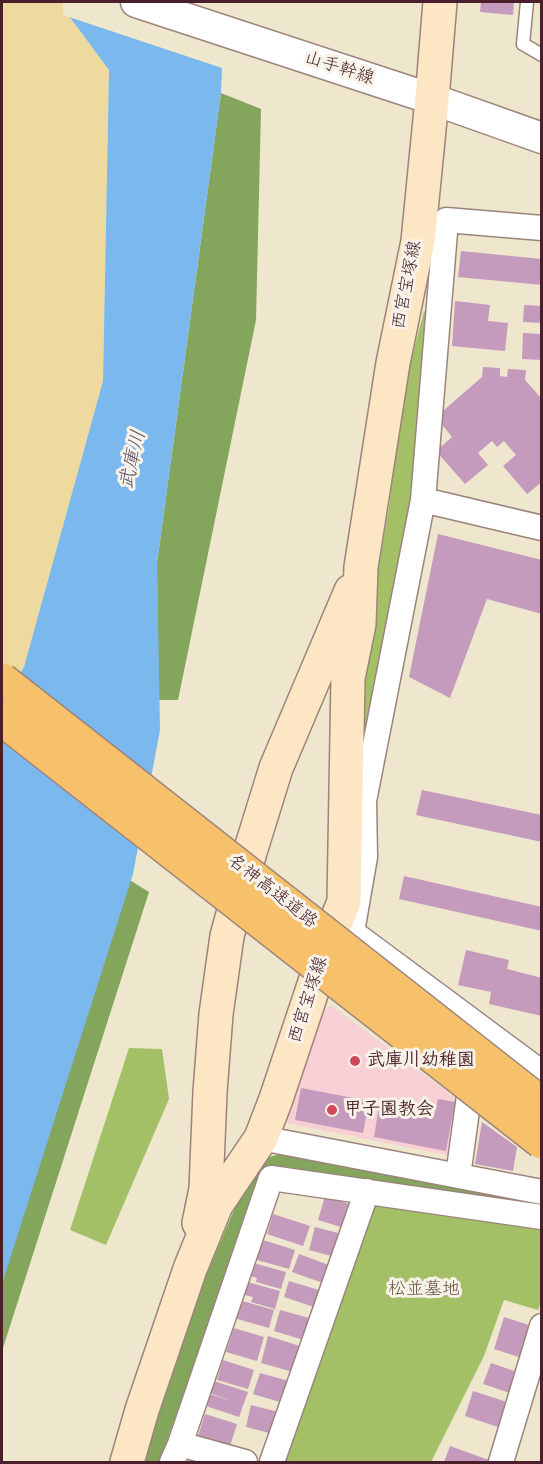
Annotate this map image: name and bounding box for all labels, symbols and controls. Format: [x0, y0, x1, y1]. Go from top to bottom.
street label: 山手幹線 [301, 48, 377, 90]
street label: 西宮宝塚線 [389, 239, 427, 331]
water label: 武庫川 [116, 428, 152, 492]
street label: 名神高速道路 [223, 850, 321, 934]
street label: 西宮宝塚線 [285, 954, 333, 1046]
place label: 武庫川幼稚園 [367, 1050, 475, 1072]
marker: 武庫川幼稚園 [348, 1054, 362, 1068]
place label: 甲子園教会 [344, 1099, 434, 1121]
marker: 甲子園教会 [325, 1103, 339, 1117]
park label: 松並墓地 [388, 1279, 460, 1301]

